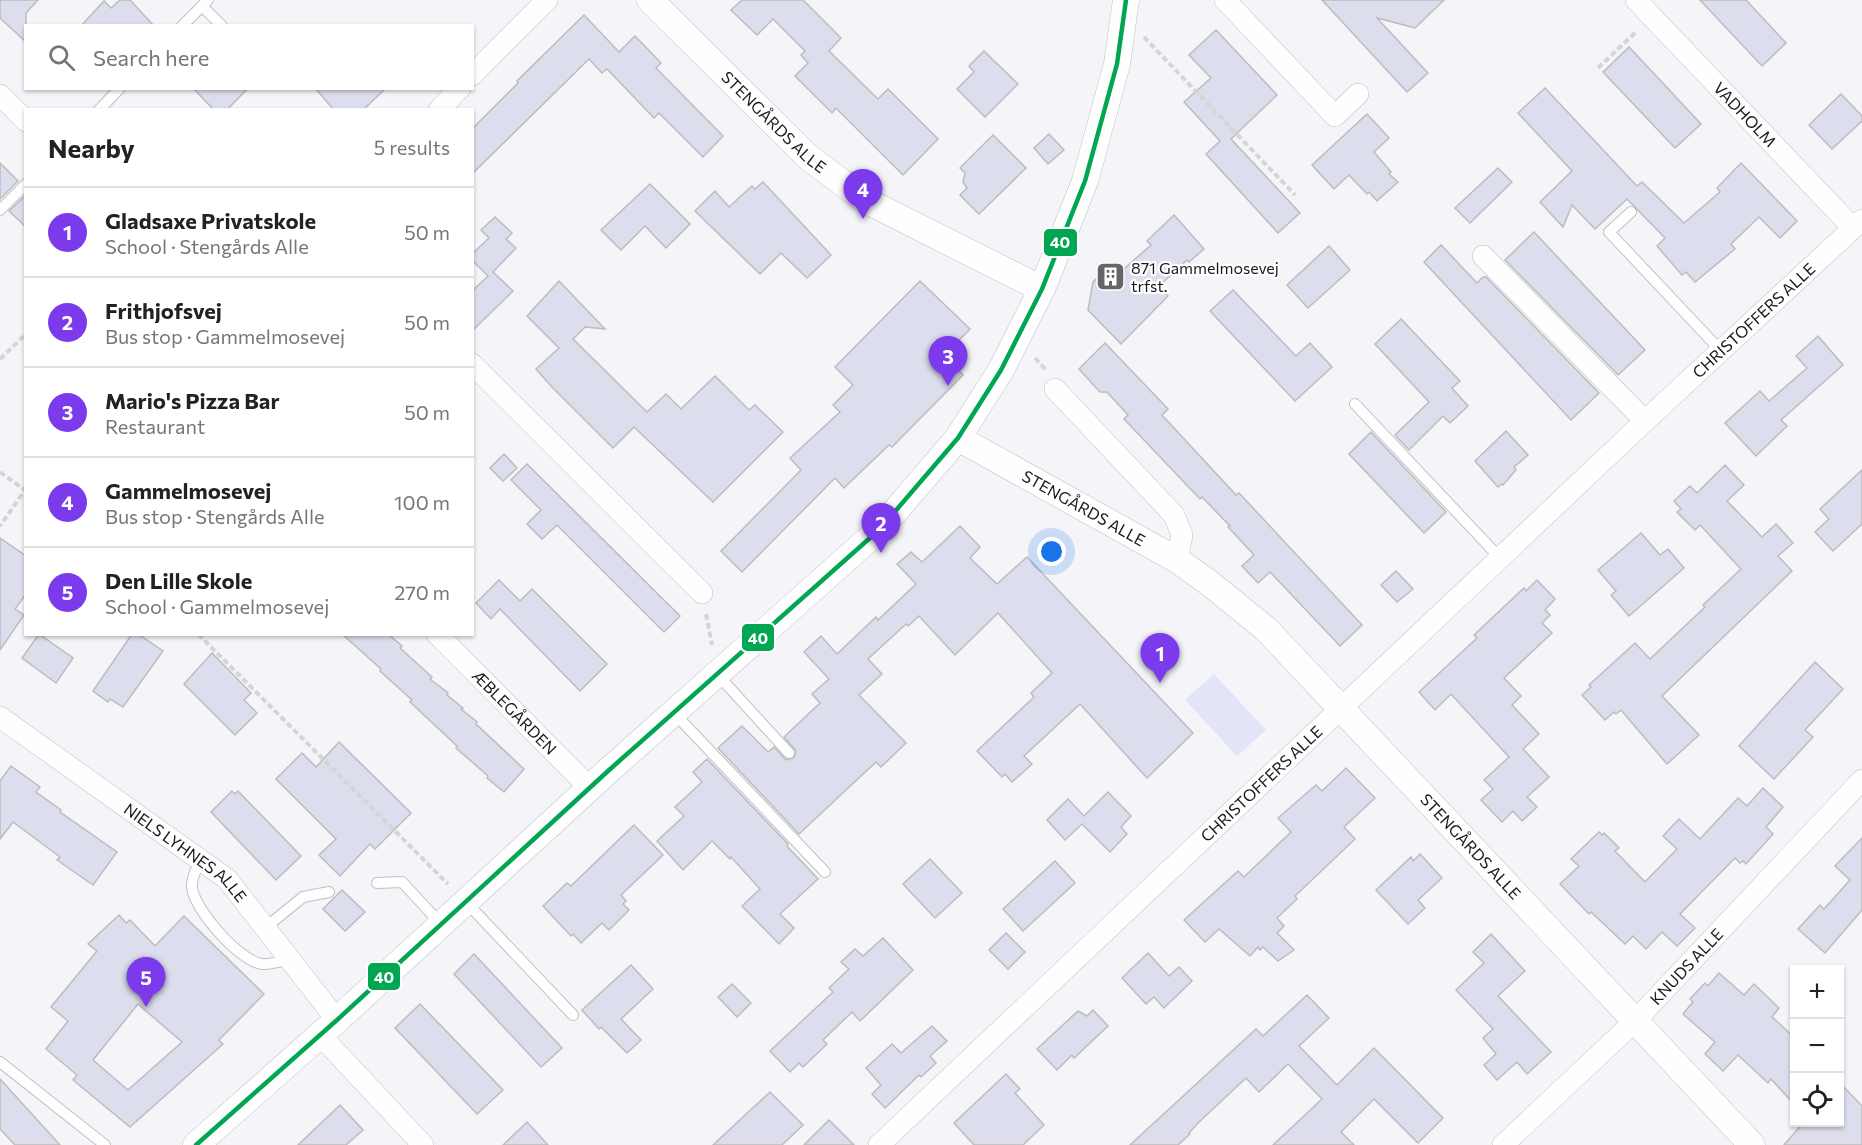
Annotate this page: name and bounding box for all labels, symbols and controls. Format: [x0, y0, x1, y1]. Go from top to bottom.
search box [24, 24, 474, 90]
icon: search [45, 41, 78, 74]
text: Search here [93, 44, 209, 71]
street label: STENGÅRDS ALLE [718, 67, 830, 176]
street label: VADHOLM [1710, 78, 1781, 150]
text: Nearby [48, 132, 135, 163]
text: 5 results [374, 135, 450, 159]
pin: 4 [844, 170, 882, 219]
text: Gladsaxe Privatskole [105, 207, 316, 234]
text: 1 [63, 220, 72, 244]
text: 50 m [404, 220, 450, 244]
line badge: 40 [1043, 228, 1078, 257]
text: 40 [1050, 232, 1070, 251]
text: School · Stengårds Alle [105, 234, 309, 258]
place label: 871 Gammelmosevej trfst. [1131, 258, 1279, 295]
street label: CHRISTOFFERS ALLE [1688, 259, 1818, 381]
building icon: 871 Gammelmosevej trfst. [1094, 261, 1126, 293]
text: Frithjofsvej [105, 297, 222, 324]
text: 2 [62, 310, 73, 334]
text: 50 m [404, 310, 450, 334]
text: Bus stop · Gammelmosevej [105, 324, 345, 348]
pin: 3 [928, 336, 968, 386]
text: Mario's Pizza Bar [105, 387, 279, 414]
text: 3 [62, 400, 73, 424]
text: 50 m [404, 400, 450, 424]
text: Restaurant [105, 414, 205, 438]
street label: STENGÅRDS ALLE [1019, 466, 1149, 549]
text: Gammelmosevej [105, 477, 271, 504]
text: 4 [61, 490, 74, 514]
text: 100 m [394, 490, 450, 514]
text: Bus stop · Stengårds Alle [105, 504, 325, 528]
pin: 2 [862, 504, 900, 553]
your location [1037, 537, 1066, 566]
text: Den Lille Skole [105, 567, 252, 594]
text: 5 [62, 580, 73, 604]
text: 270 m [394, 580, 450, 604]
text: School · Gammelmosevej [105, 594, 329, 618]
line badge: 40 [741, 623, 775, 652]
text: 40 [748, 628, 768, 647]
pin: 1 [1140, 634, 1180, 683]
street label: ÆBLEGÅRDEN [469, 665, 561, 758]
street label: CHRISTOFFERS ALLE [1196, 721, 1326, 845]
street label: STENGÅRDS ALLE [1417, 789, 1525, 903]
street label: NIELS LYHNES ALLE [121, 799, 251, 905]
street label: KNUDS ALLE [1646, 924, 1726, 1008]
pin: 5 [126, 958, 166, 1007]
line badge: 40 [367, 962, 401, 991]
map controls [1790, 965, 1844, 1127]
button: + [1790, 965, 1844, 1019]
text: 40 [374, 967, 394, 986]
button: − [1790, 1019, 1844, 1073]
button: locate [1790, 1073, 1844, 1127]

